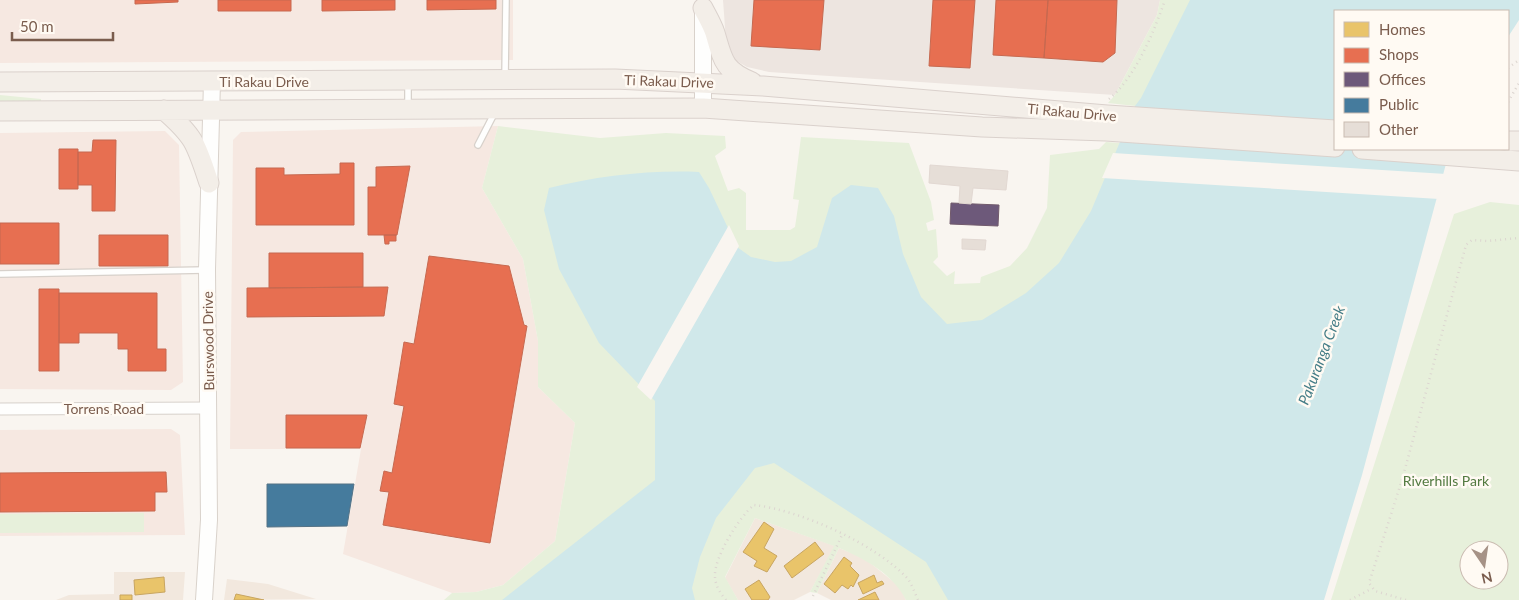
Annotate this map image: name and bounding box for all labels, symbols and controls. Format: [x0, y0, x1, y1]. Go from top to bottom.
scale bar [12, 10, 114, 42]
legend [1334, 10, 1509, 150]
text: 50 m [20, 17, 54, 35]
text: Homes [1379, 20, 1425, 38]
text: Shops [1379, 45, 1419, 63]
text: Offices [1379, 70, 1426, 88]
street label: Ti Rakau Drive [624, 71, 714, 91]
street label: Ti Rakau Drive [219, 73, 309, 90]
text: Public [1379, 95, 1419, 113]
street label: Ti Rakau Drive [1027, 100, 1117, 124]
text: Other [1379, 120, 1419, 138]
street label: Burswood Drive [199, 291, 217, 391]
water label: Pakuranga Creek [1294, 302, 1348, 407]
street label: Torrens Road [64, 400, 144, 417]
park label: Riverhills Park [1403, 472, 1490, 489]
north arrow [1459, 540, 1509, 590]
text: N [1480, 569, 1494, 588]

